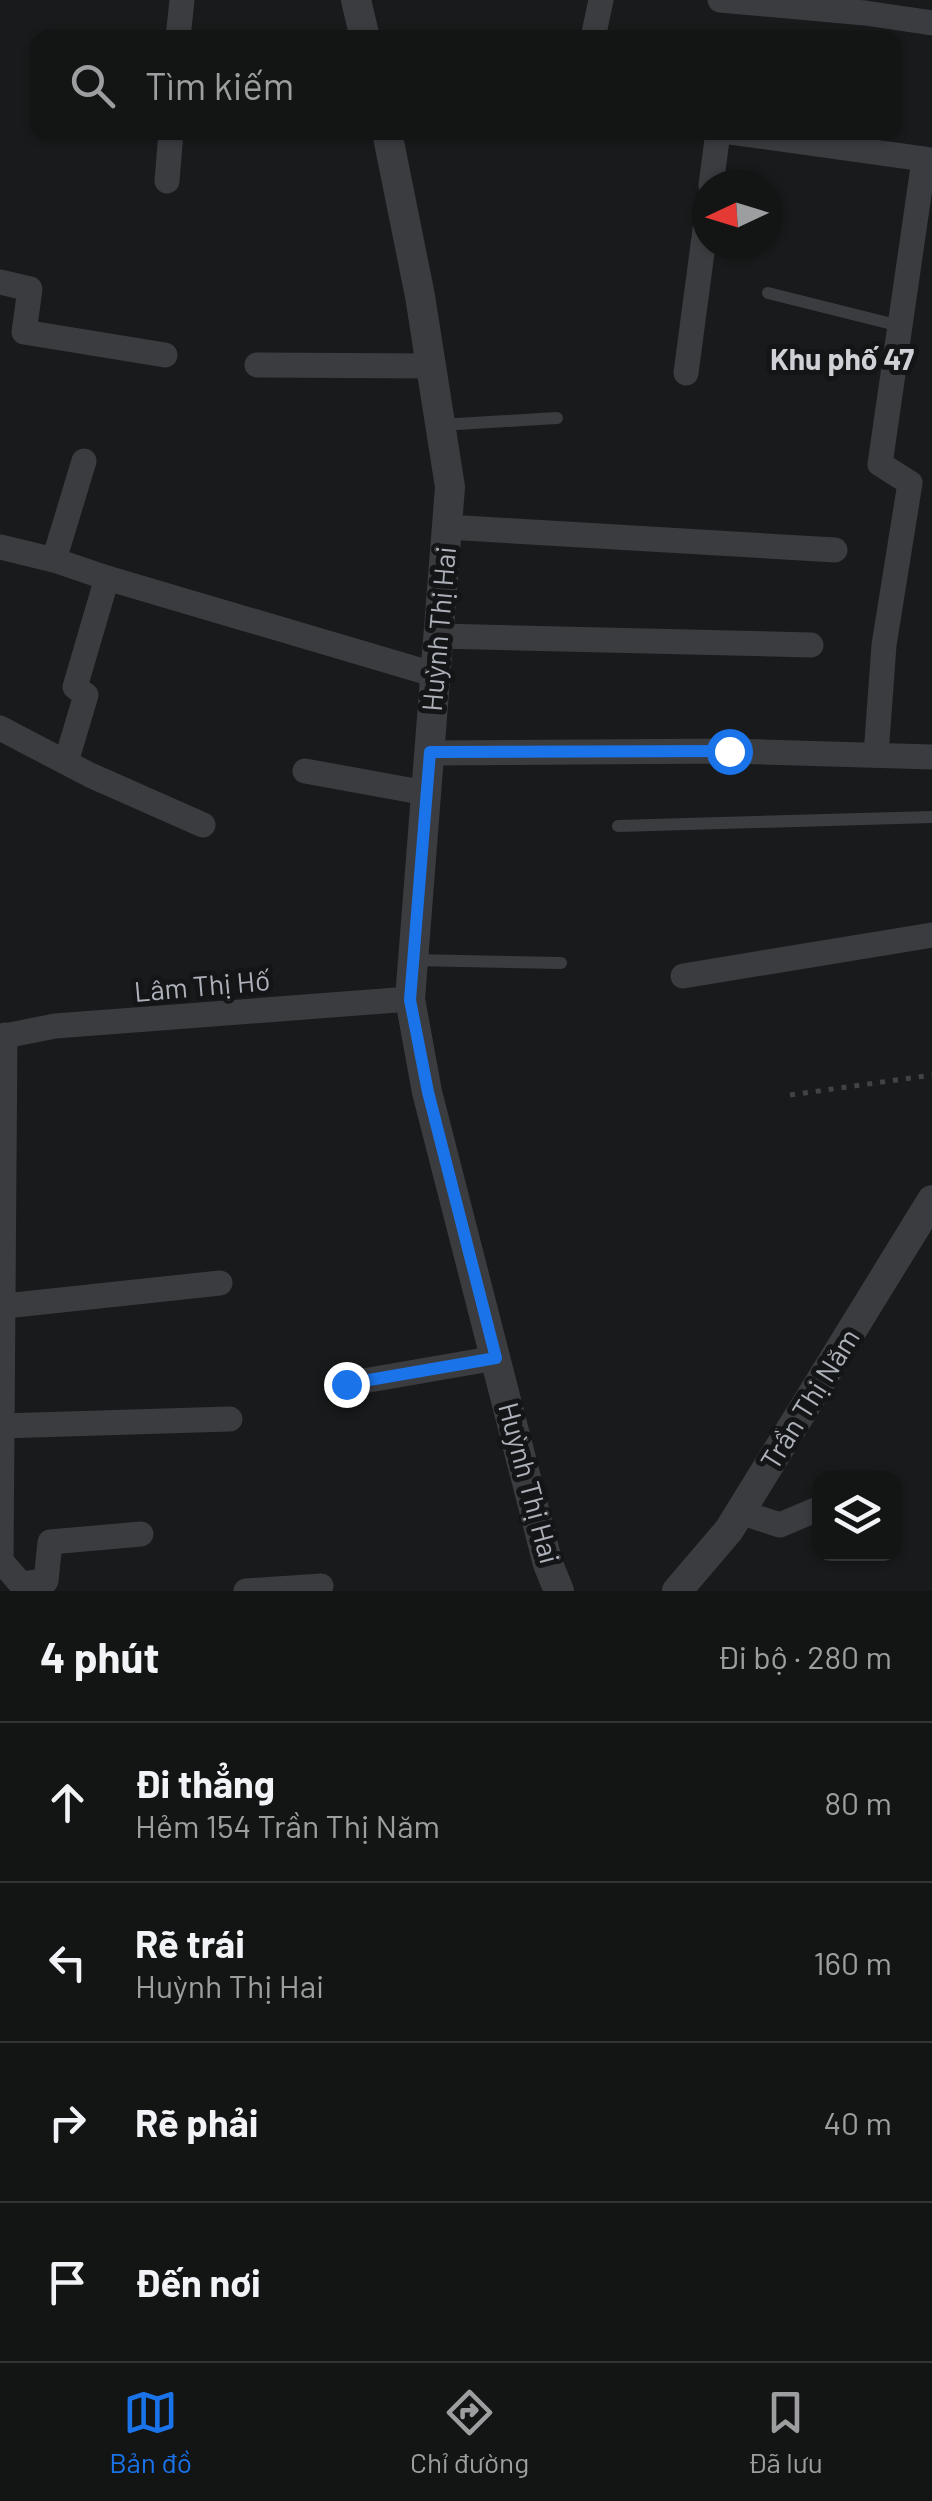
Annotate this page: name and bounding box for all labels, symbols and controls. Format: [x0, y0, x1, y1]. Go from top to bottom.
search box [30, 30, 902, 140]
icon: search [65, 58, 120, 113]
text: Tìm kiếm [145, 62, 294, 108]
north arrow [692, 170, 782, 260]
district label: Khu phố 47 [770, 340, 914, 376]
street label: Huỳnh Thị Hai [414, 545, 462, 713]
route start [707, 729, 753, 775]
street label: Lâm Thị Hố [133, 962, 271, 1008]
street label: Trần Thị Năm [752, 1322, 866, 1475]
route end [324, 1362, 370, 1408]
street label: Huỳnh Thị Hai [492, 1398, 568, 1567]
map controls [812, 1471, 902, 1561]
button: layers [812, 1471, 902, 1561]
text: 4 phút [40, 1631, 160, 1681]
text: Đi bộ · 280 m [717, 1637, 892, 1675]
text: Đi thẳng [135, 1760, 275, 1806]
icon: ahead [40, 1775, 95, 1830]
text: 80 m [824, 1783, 892, 1821]
text: Hẻm 154 Trần Thị Năm [135, 1806, 440, 1844]
text: Rẽ trái [135, 1920, 245, 1966]
icon: left [40, 1935, 95, 1990]
text: 160 m [813, 1943, 892, 1981]
text: Huỳnh Thị Hai [135, 1966, 324, 2004]
icon: right [40, 2095, 95, 2150]
text: Rẽ phải [135, 2099, 258, 2145]
text: 40 m [823, 2103, 892, 2141]
icon: arrive [40, 2255, 95, 2310]
text: Đến nơi [135, 2259, 261, 2305]
tab: Bản đồ [109, 2385, 192, 2479]
tab: Chỉ đường [410, 2385, 529, 2479]
tab: Đã lưu [747, 2385, 823, 2479]

